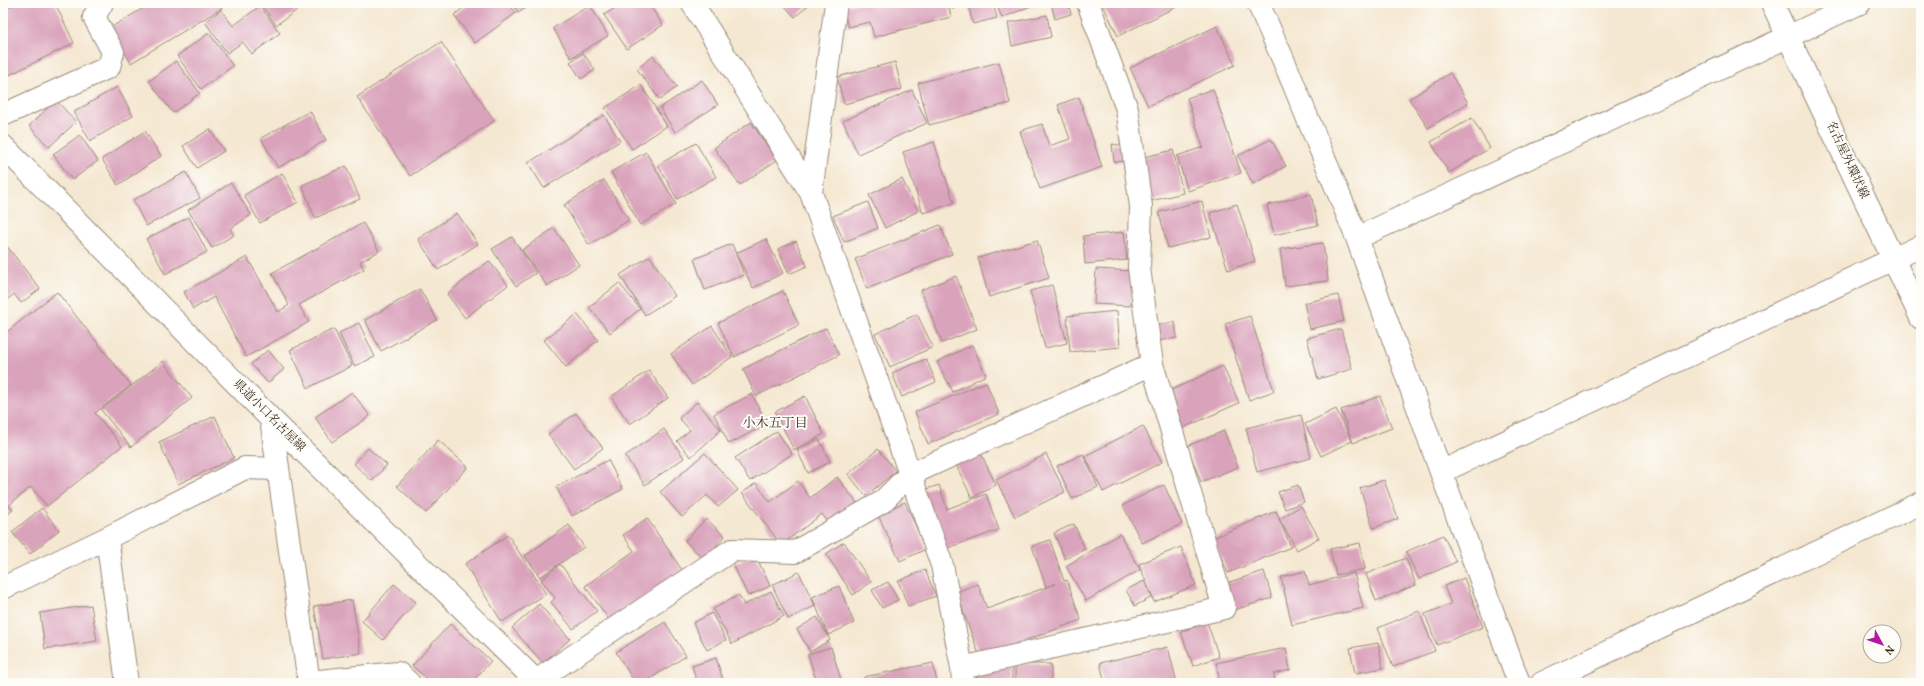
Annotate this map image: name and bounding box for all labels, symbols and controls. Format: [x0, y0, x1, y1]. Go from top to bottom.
street label: 名古屋外環状線 [1822, 119, 1872, 201]
street label: 県道小口名古屋線 [229, 376, 309, 456]
district label: 小木五丁目 [742, 415, 808, 433]
north arrow [1862, 624, 1902, 664]
text: N [1880, 642, 1897, 657]

